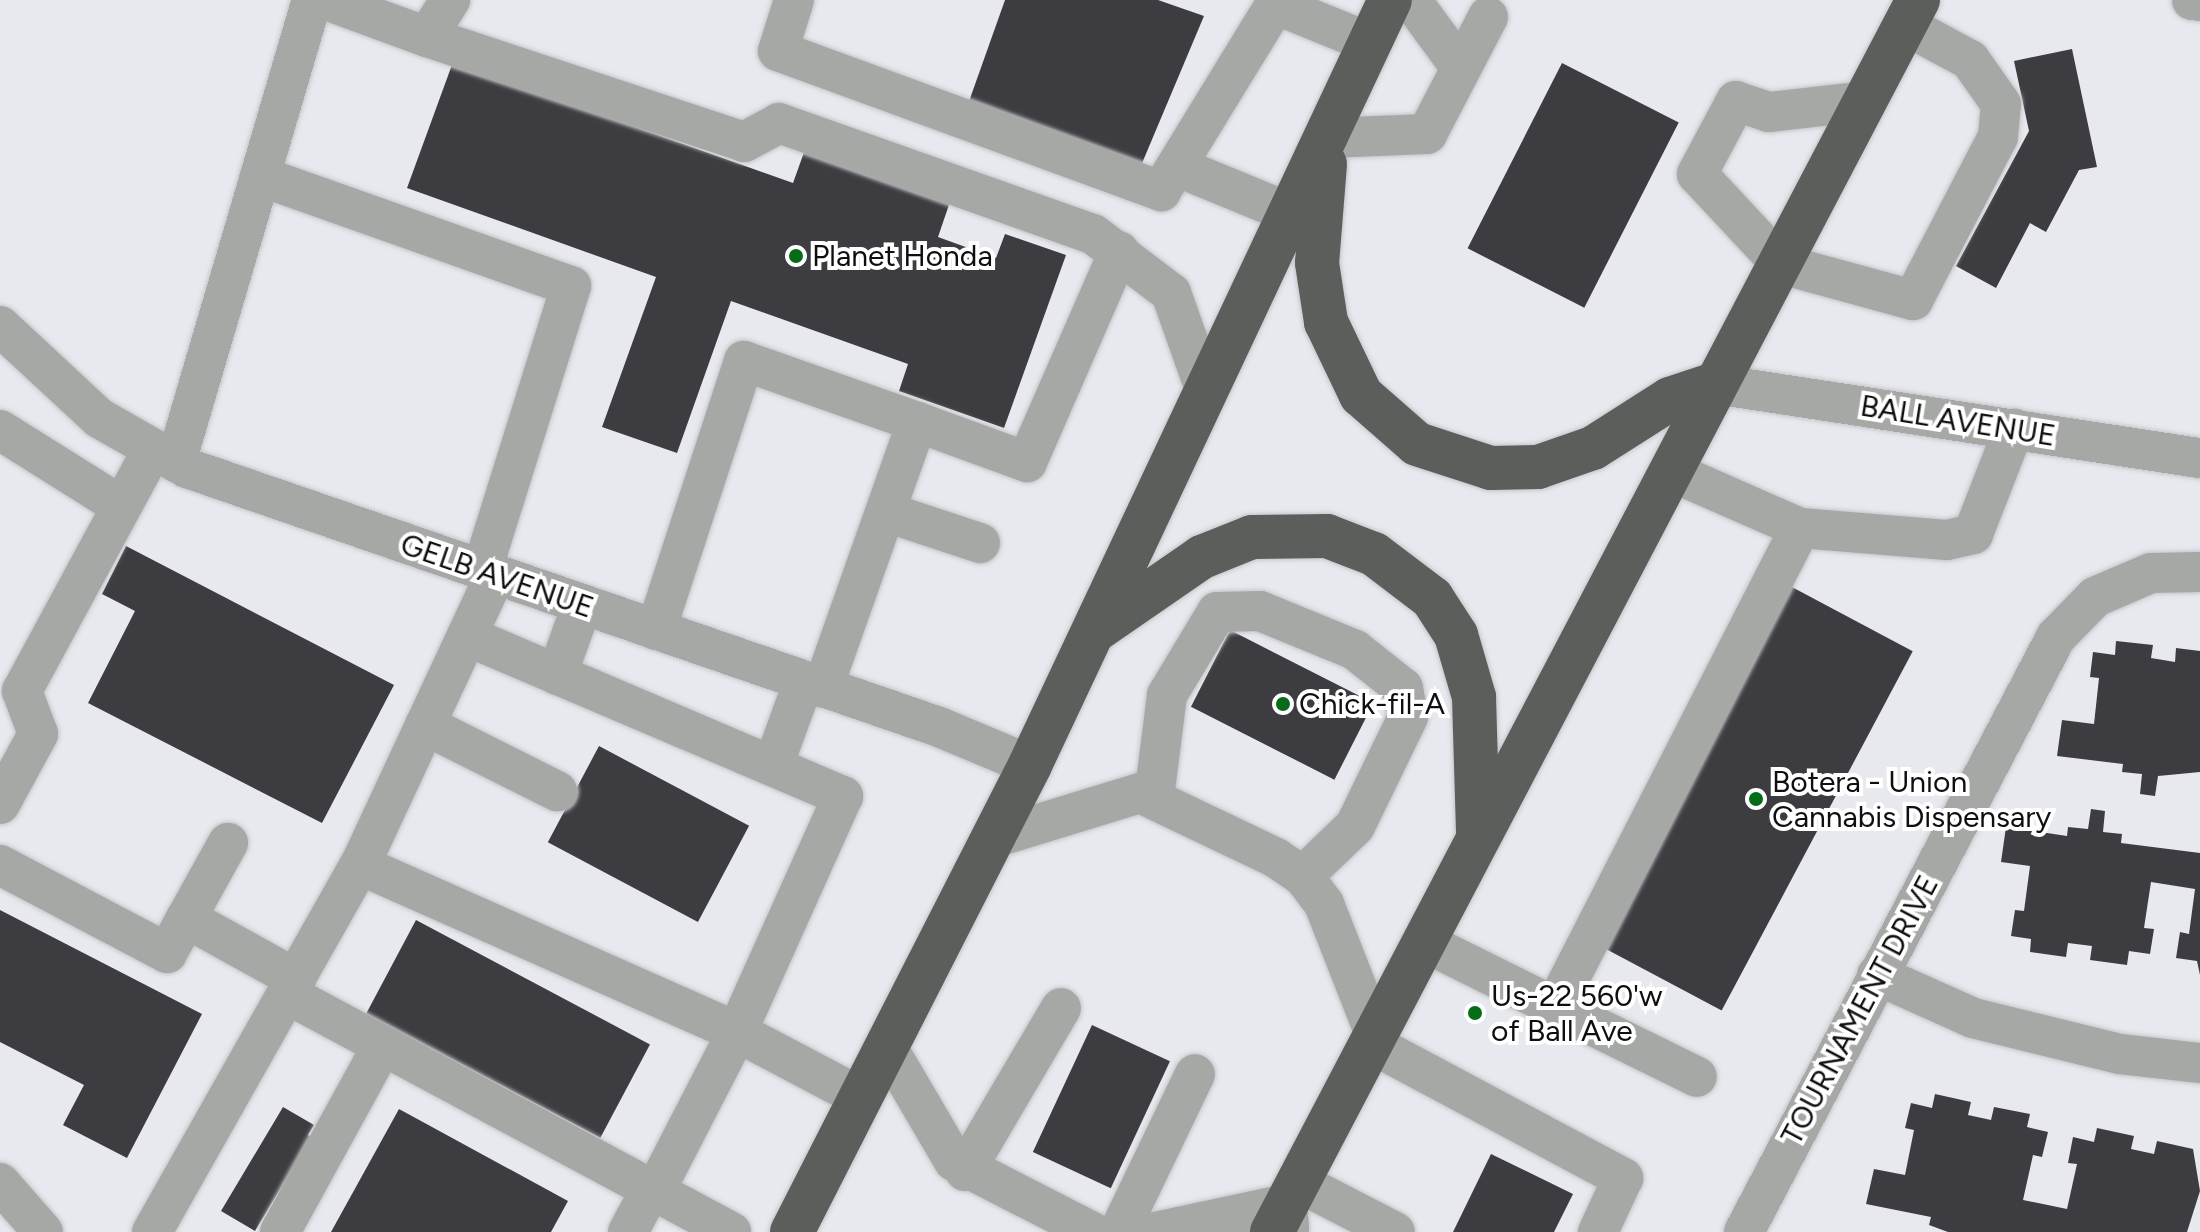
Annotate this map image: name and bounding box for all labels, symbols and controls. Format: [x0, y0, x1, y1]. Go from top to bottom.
place label: Planet Honda [812, 238, 993, 274]
marker: Planet Honda [787, 247, 805, 265]
street label: BALL AVENUE [1858, 388, 2058, 454]
street label: GELB AVENUE [396, 526, 598, 626]
place label: Chick-fil-A [1299, 686, 1445, 722]
marker: Chick-fil-A [1274, 695, 1292, 713]
place label: Botera - Union Cannabis Dispensary [1772, 764, 2051, 834]
marker: Botera - Union Cannabis Dispensary [1747, 790, 1765, 808]
street label: TOURNAMENT DRIVE [1774, 869, 1946, 1151]
place label: Us-22 560'w of Ball Ave [1491, 978, 1663, 1048]
marker: Us-22 560'w of Ball Ave [1466, 1004, 1484, 1022]

